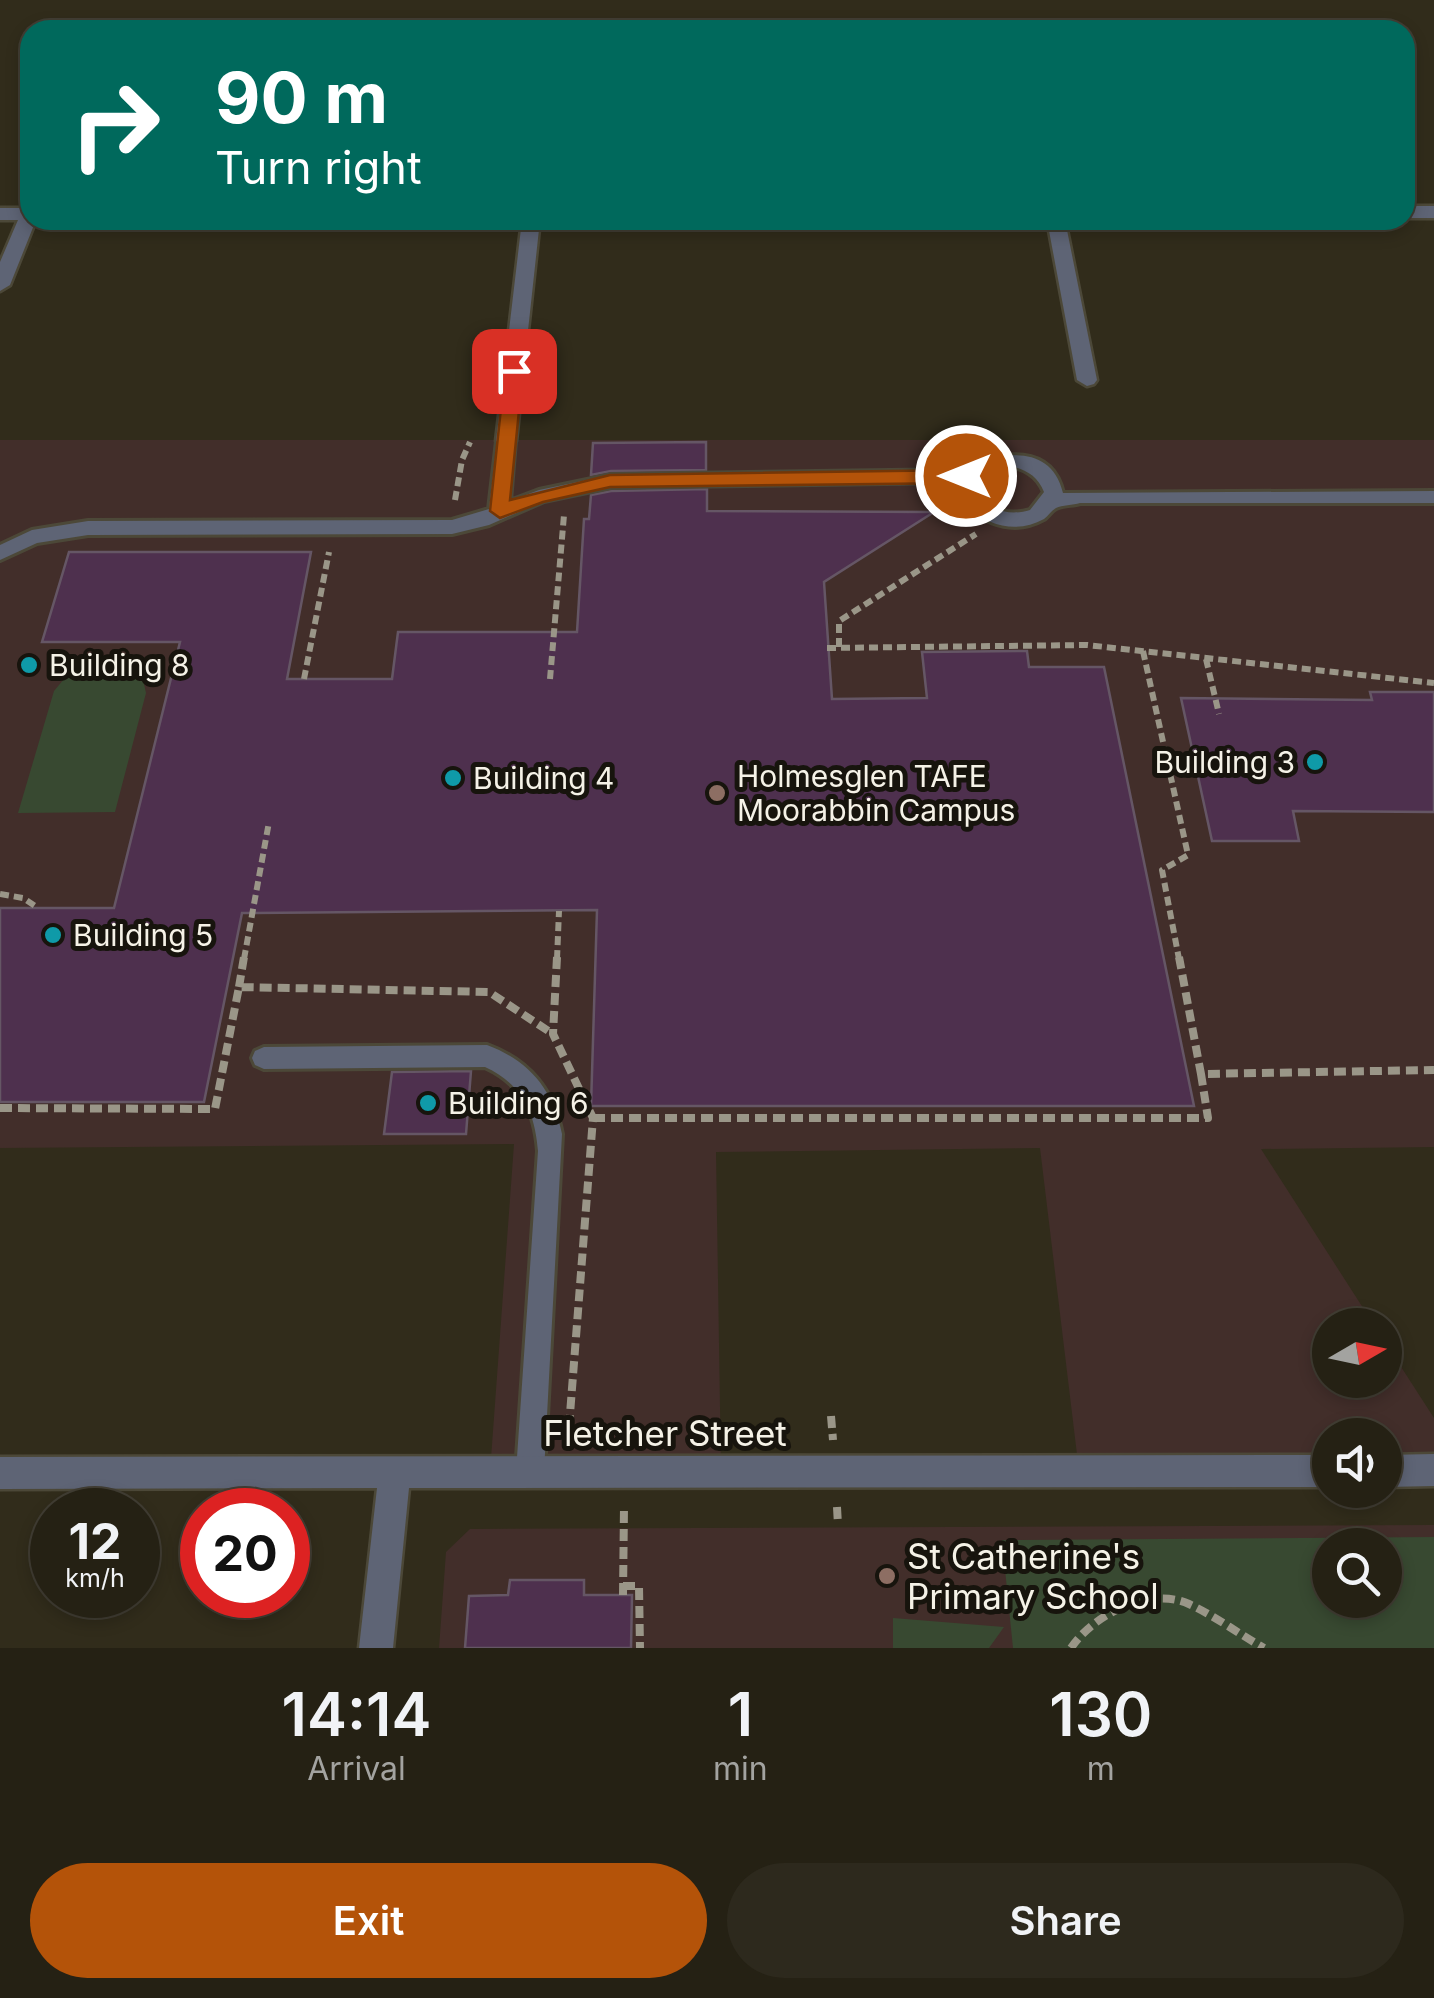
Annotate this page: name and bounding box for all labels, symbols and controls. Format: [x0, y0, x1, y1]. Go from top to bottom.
text: 90 m [215, 55, 388, 140]
icon: right [50, 60, 180, 190]
text: Turn right [215, 140, 422, 195]
pin [472, 329, 557, 414]
icon: arrive [487, 344, 542, 399]
position arrow [914, 424, 1018, 528]
place label: Building 8 [49, 647, 190, 683]
marker: Building 8 [18, 654, 40, 676]
place label: Building 3 [1154, 744, 1295, 780]
marker: Building 3 [1304, 751, 1326, 773]
place label: Holmesglen TAFE Moorabbin Campus [737, 758, 1015, 828]
place label: Building 4 [473, 760, 614, 796]
marker: Building 4 [442, 767, 464, 789]
marker: Holmesglen TAFE Moorabbin Campus [706, 782, 728, 804]
place label: Building 5 [73, 917, 213, 953]
marker: Building 5 [42, 924, 64, 946]
place label: Building 6 [448, 1085, 589, 1121]
marker: Building 6 [417, 1092, 439, 1114]
north arrow [1312, 1308, 1402, 1398]
map controls [1312, 1308, 1402, 1618]
street label: Fletcher Street [543, 1412, 787, 1454]
button: sound [1312, 1418, 1402, 1508]
speed limit sign: 20 [180, 1488, 310, 1618]
text: 12 [68, 1511, 122, 1571]
button: search [1312, 1528, 1402, 1618]
place label: St Catherine's Primary School [907, 1535, 1159, 1617]
text: km/h [65, 1563, 125, 1593]
marker: St Catherine's Primary School [876, 1565, 898, 1587]
text: 14:14 [282, 1678, 431, 1750]
text: 1 [728, 1678, 753, 1750]
text: 130 [1049, 1678, 1152, 1750]
text: Arrival [307, 1749, 406, 1788]
text: min [713, 1749, 768, 1788]
text: m [1087, 1749, 1115, 1788]
button: Exit [30, 1863, 707, 1978]
button: Share [727, 1863, 1404, 1978]

